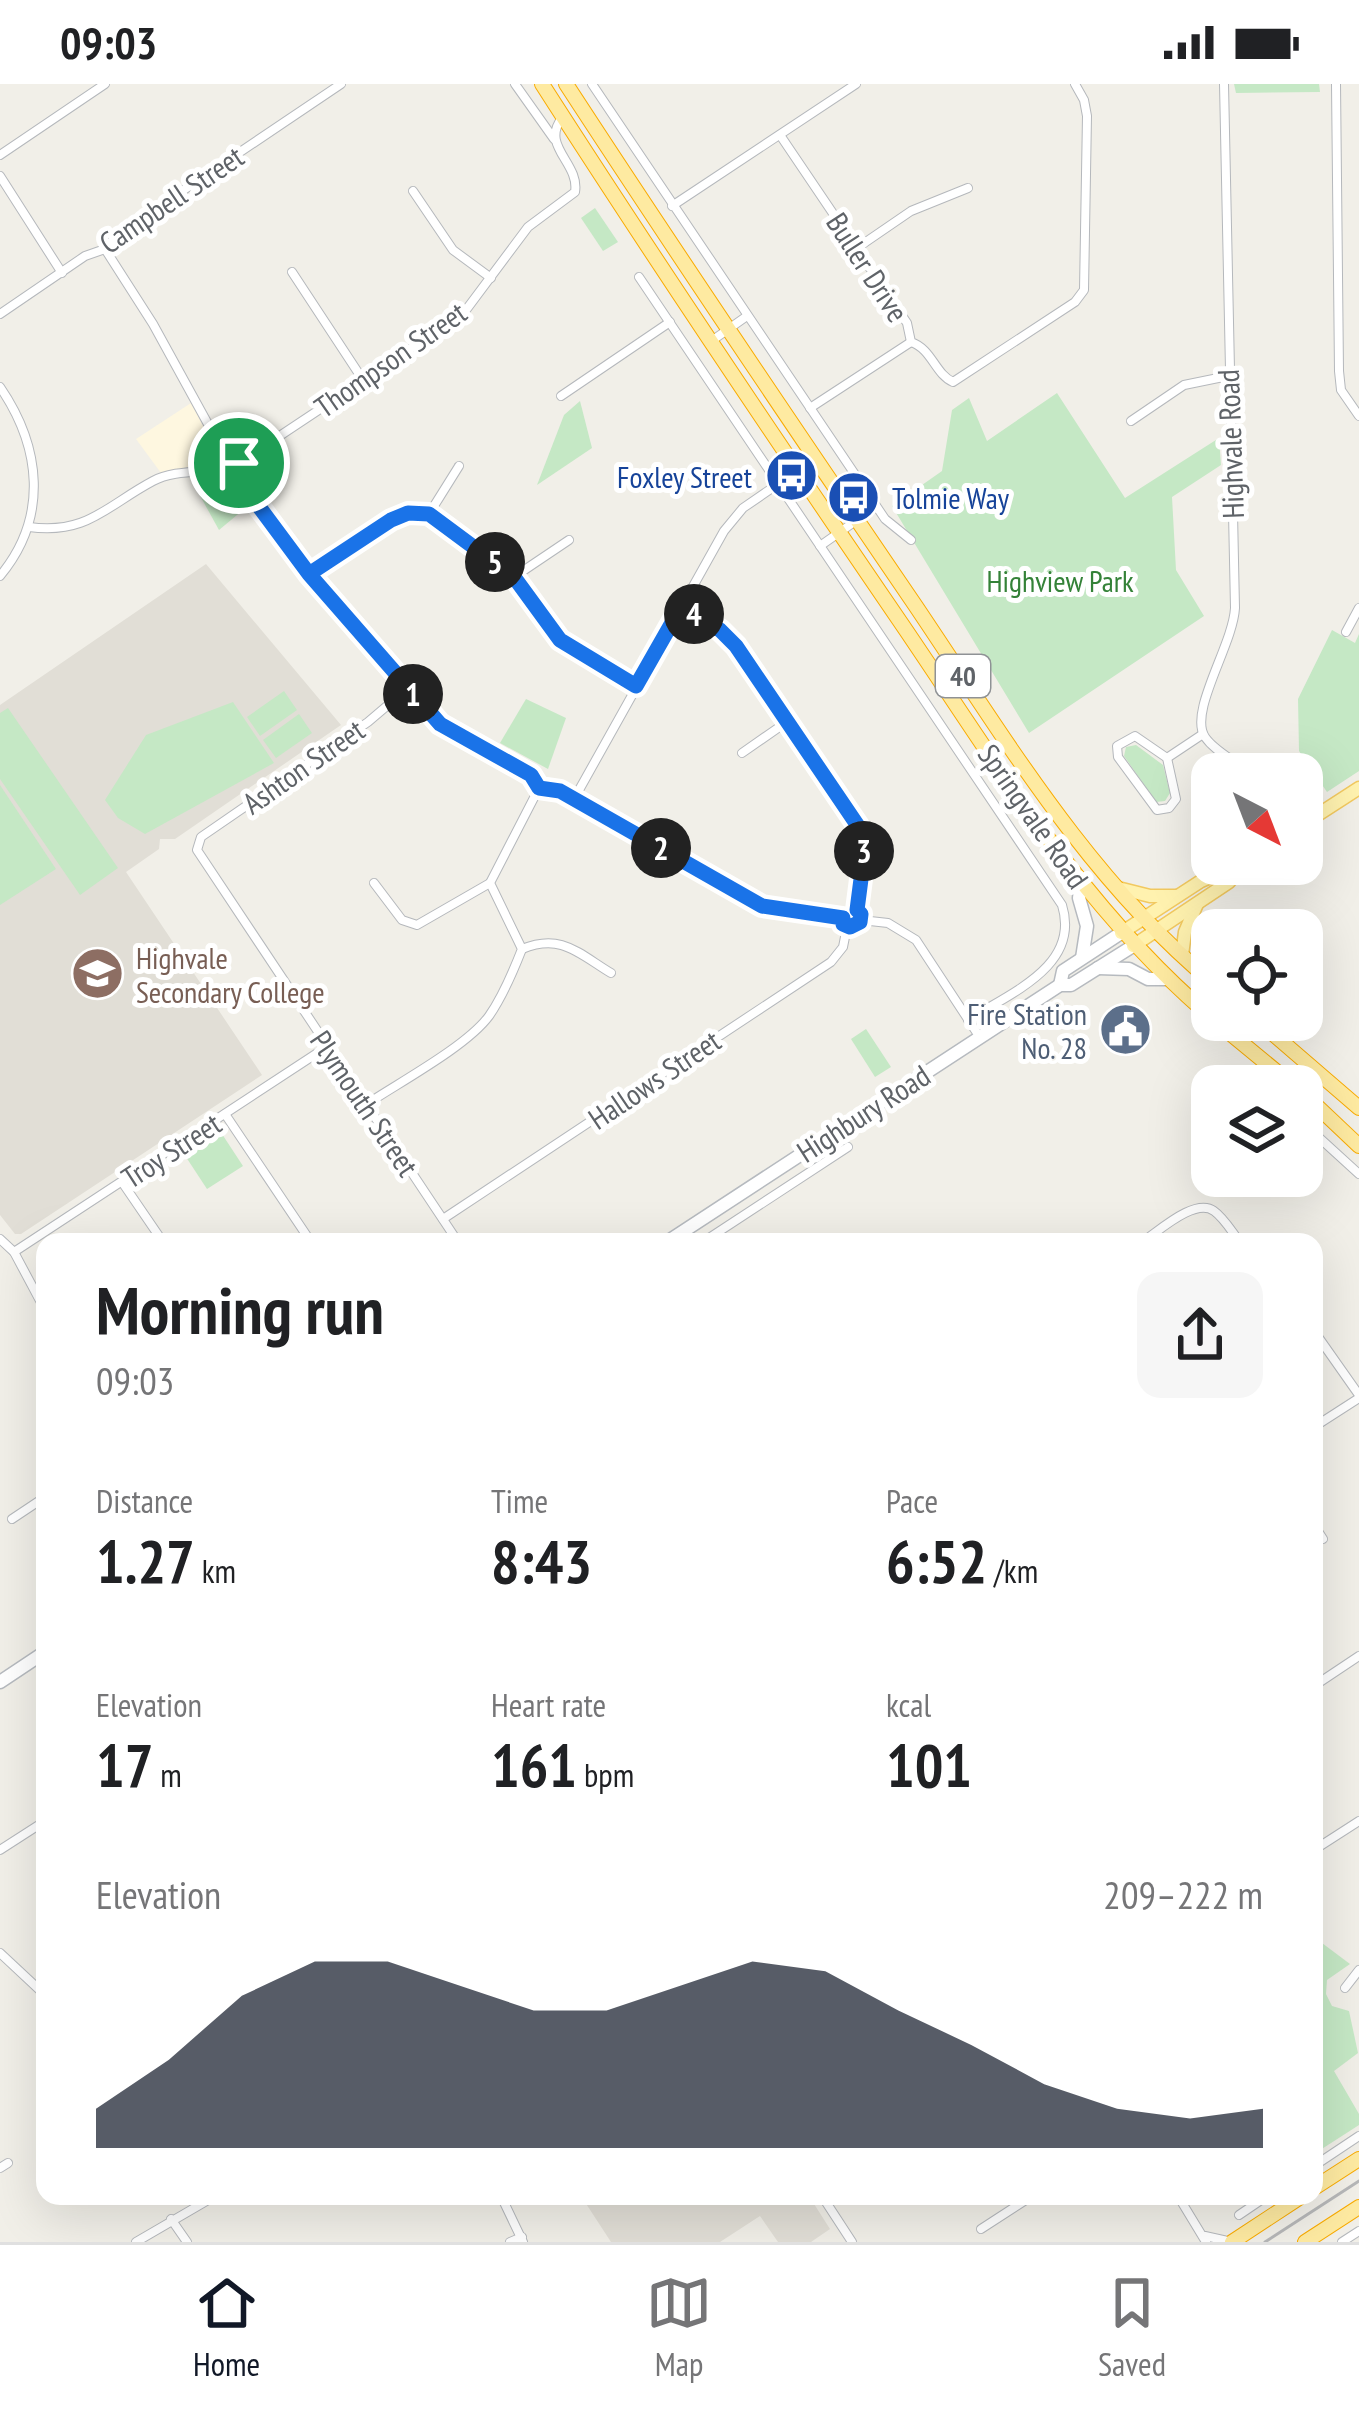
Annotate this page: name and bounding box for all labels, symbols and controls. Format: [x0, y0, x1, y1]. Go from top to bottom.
text: 09:03 [60, 13, 157, 71]
street label: Campbell Street [91, 136, 251, 262]
street label: Buller Drive [818, 205, 918, 329]
street label: Thompson Street [306, 292, 474, 426]
street label: Highvale Road [1208, 369, 1252, 519]
pin [188, 412, 290, 514]
icon: arrive [206, 430, 272, 496]
bus stop icon: Foxley Street [763, 448, 819, 504]
place label: Foxley Street [617, 457, 753, 496]
bus stop icon: Tolmie Way [825, 469, 881, 525]
place label: Tolmie Way [892, 478, 1010, 517]
pin: 5 [465, 532, 525, 592]
text: 5 [487, 540, 503, 583]
park label: Highview Park [986, 561, 1134, 600]
pin: 4 [664, 584, 724, 644]
text: 4 [686, 592, 702, 635]
road number: 40 [936, 655, 990, 697]
pin: 1 [383, 664, 443, 724]
text: 1 [405, 672, 421, 715]
street label: Ashton Street [234, 709, 372, 822]
street label: Springvale Road [970, 736, 1098, 896]
north arrow [1191, 753, 1323, 885]
map controls [1191, 753, 1323, 1197]
pin: 2 [631, 818, 691, 878]
pin: 3 [834, 821, 894, 881]
text: 2 [653, 826, 669, 869]
text: 3 [856, 829, 872, 872]
button: locate [1191, 909, 1323, 1041]
place label: Highvale Secondary College [136, 938, 325, 1011]
school or university icon: Highvale Secondary College [69, 946, 125, 1002]
place label: Fire Station No. 28 [967, 994, 1087, 1067]
public building icon: Fire Station No. 28 [1098, 1002, 1154, 1058]
street label: Hallows Street [580, 1020, 728, 1137]
street label: Plymouth Street [302, 1023, 428, 1184]
street label: Highbury Road [789, 1056, 937, 1170]
button: layers [1191, 1065, 1323, 1197]
street label: Troy Street [114, 1103, 229, 1196]
text: Morning run [96, 1267, 384, 1352]
button: share [1137, 1272, 1263, 1398]
text: 09:03 [96, 1355, 174, 1406]
text: Distance [96, 1479, 193, 1522]
text: Time [491, 1479, 548, 1522]
text: Pace [886, 1479, 938, 1522]
text: 1.27 [96, 1522, 195, 1600]
text: 8:43 [491, 1522, 592, 1600]
text: 6:52 [886, 1522, 987, 1600]
text: km [195, 1549, 236, 1592]
text: /km [987, 1549, 1038, 1592]
text: Elevation [96, 1683, 202, 1726]
text: Heart rate [491, 1683, 606, 1726]
text: kcal [886, 1683, 931, 1726]
text: 17 [96, 1726, 153, 1804]
text: 161 [491, 1726, 577, 1804]
text: 101 [886, 1726, 972, 1804]
text: m [153, 1753, 182, 1796]
text: bpm [577, 1753, 634, 1796]
text: Elevation [96, 1869, 221, 1920]
text: 209–222 m [1103, 1869, 1263, 1920]
tab: Home [193, 2270, 260, 2385]
tab: Map [646, 2270, 712, 2385]
tab: Saved [1098, 2270, 1166, 2385]

